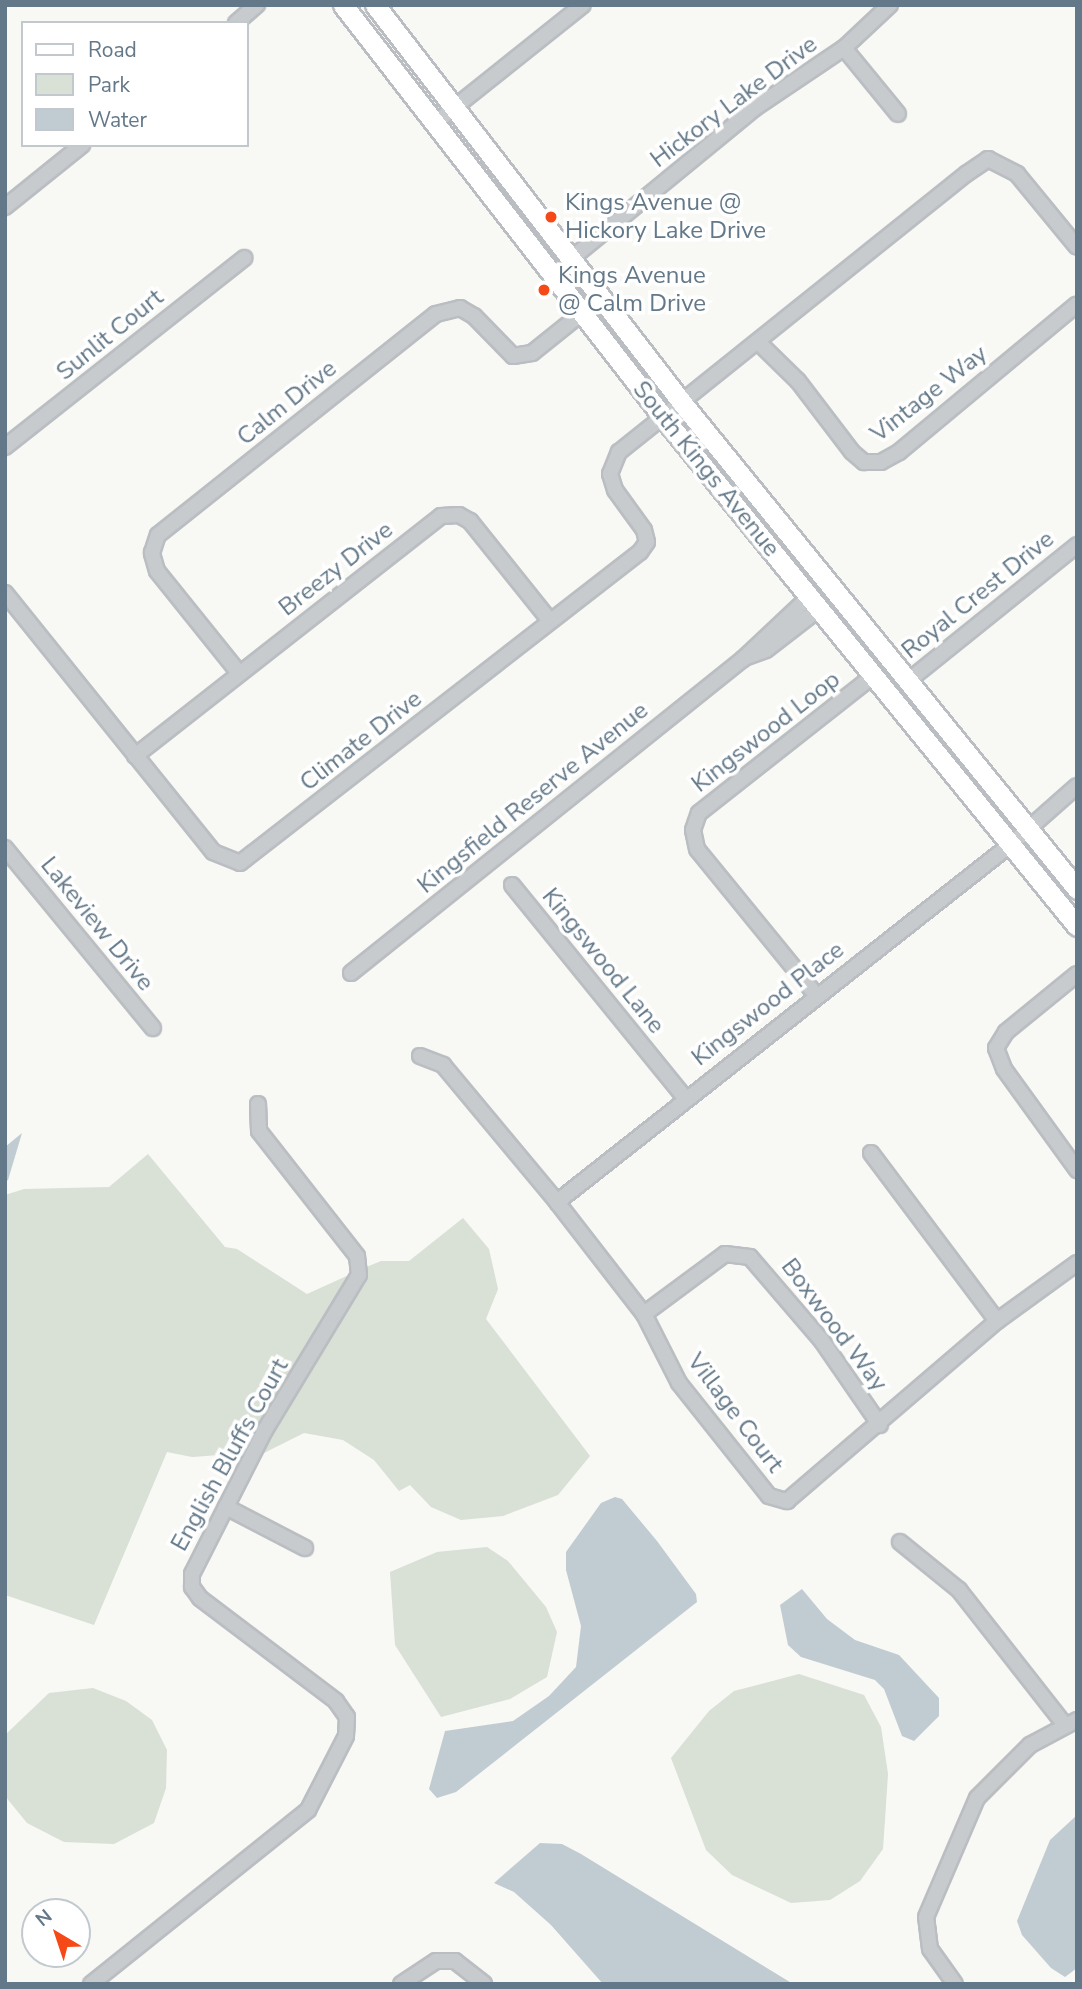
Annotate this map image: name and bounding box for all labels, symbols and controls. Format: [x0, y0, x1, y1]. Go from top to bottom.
legend [21, 21, 248, 147]
street label: Hickory Lake Drive [645, 30, 823, 174]
text: Road [88, 36, 137, 64]
text: Park [88, 71, 130, 99]
text: Water [88, 106, 147, 134]
place label: Kings Avenue @ Hickory Lake Drive [565, 189, 766, 245]
marker: Kings Avenue @ Hickory Lake Drive [543, 209, 559, 225]
place label: Kings Avenue @ Calm Drive [558, 262, 706, 318]
marker: Kings Avenue @ Calm Drive [536, 282, 552, 298]
street label: Sunlit Court [51, 283, 169, 387]
street label: Vintage Way [865, 340, 993, 448]
street label: Calm Drive [232, 354, 342, 452]
street label: South Kings Avenue [626, 375, 786, 563]
street label: Breezy Drive [273, 516, 399, 622]
street label: Royal Crest Drive [896, 525, 1060, 665]
street label: Kingswood Loop [686, 665, 846, 799]
street label: Climate Drive [295, 685, 427, 797]
street label: Kingsfield Reserve Avenue [412, 696, 654, 900]
street label: Lakeview Drive [34, 851, 160, 997]
street label: Kingswood Lane [536, 883, 670, 1039]
street label: Kingswood Place [686, 936, 850, 1072]
street label: Boxwood Way [775, 1253, 893, 1397]
street label: Village Court [681, 1348, 789, 1478]
street label: English Bluffs Court [165, 1354, 295, 1556]
north arrow [21, 1898, 91, 1968]
text: N [30, 1904, 58, 1933]

